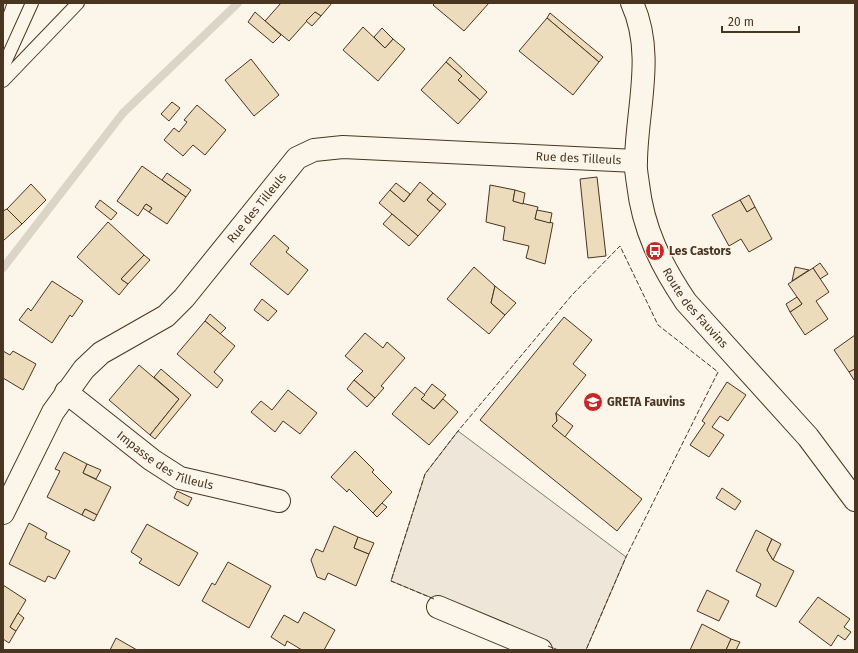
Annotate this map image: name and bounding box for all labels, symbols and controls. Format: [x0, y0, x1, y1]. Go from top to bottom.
scale bar [722, 8, 799, 34]
text: 20 m [728, 15, 754, 29]
street label: Rue des Tilleuls [535, 149, 622, 167]
street label: Rue des Tilleuls [224, 170, 289, 246]
bus stop icon: Les Castors [644, 240, 666, 262]
place label: Les Castors [669, 244, 731, 258]
street label: Route des Fauvins [660, 265, 731, 351]
school or university icon: GRETA Fauvins [582, 391, 604, 413]
place label: GRETA Fauvins [607, 395, 685, 409]
street label: Impasse des Tilleuls [114, 428, 215, 493]

